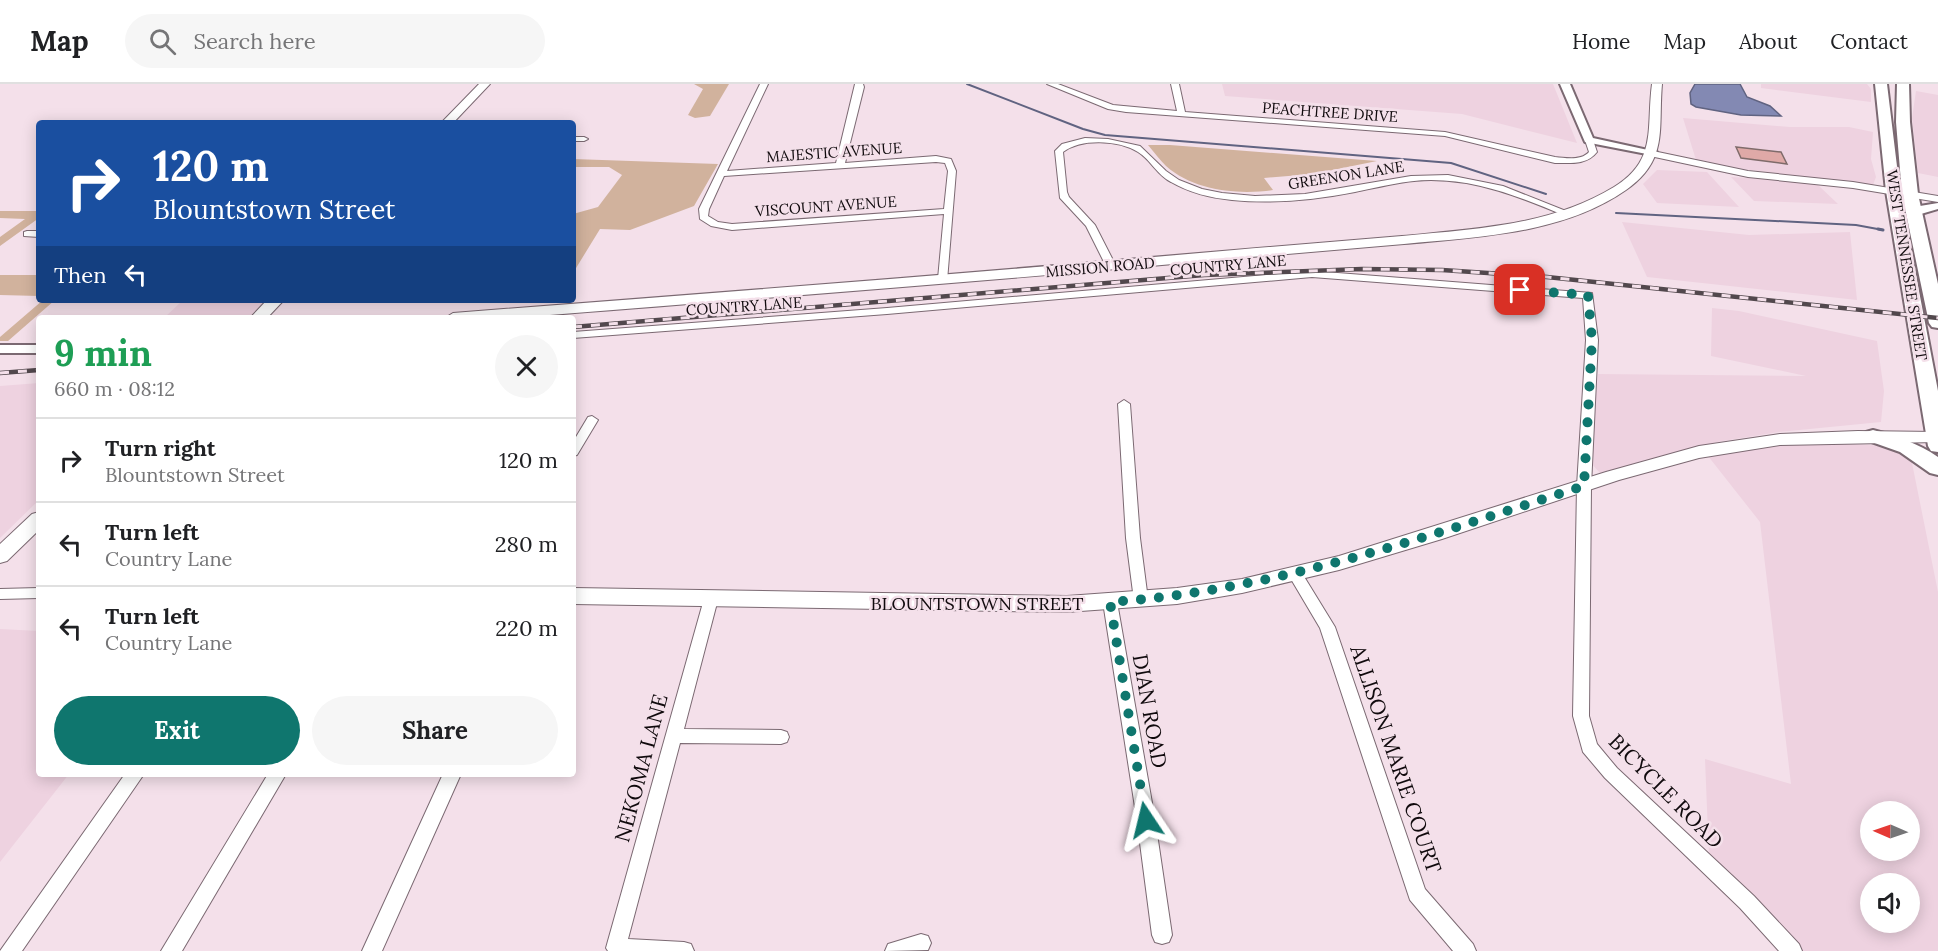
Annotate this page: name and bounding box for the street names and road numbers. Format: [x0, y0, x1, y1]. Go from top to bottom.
street label: PEACHTREE DRIVE [1261, 98, 1399, 126]
street label: MAJESTIC AVENUE [765, 138, 903, 166]
street label: GREENON LANE [1287, 156, 1405, 194]
street label: WEST TENNESSEE STREET [1883, 168, 1932, 362]
street label: VISCOUNT AVENUE [754, 192, 897, 220]
street label: COUNTRY LANE [1169, 250, 1287, 280]
street label: MISSION ROAD [1045, 253, 1155, 281]
street label: COUNTRY LANE [685, 292, 803, 320]
street label: BLOUNTSTOWN STREET [870, 592, 1084, 615]
street label: ALLISON MARIE COURT [1344, 641, 1448, 877]
street label: DIAN ROAD [1127, 652, 1173, 770]
street label: NEKOMA LANE [608, 691, 674, 845]
street label: BICYCLE ROAD [1603, 728, 1729, 854]

